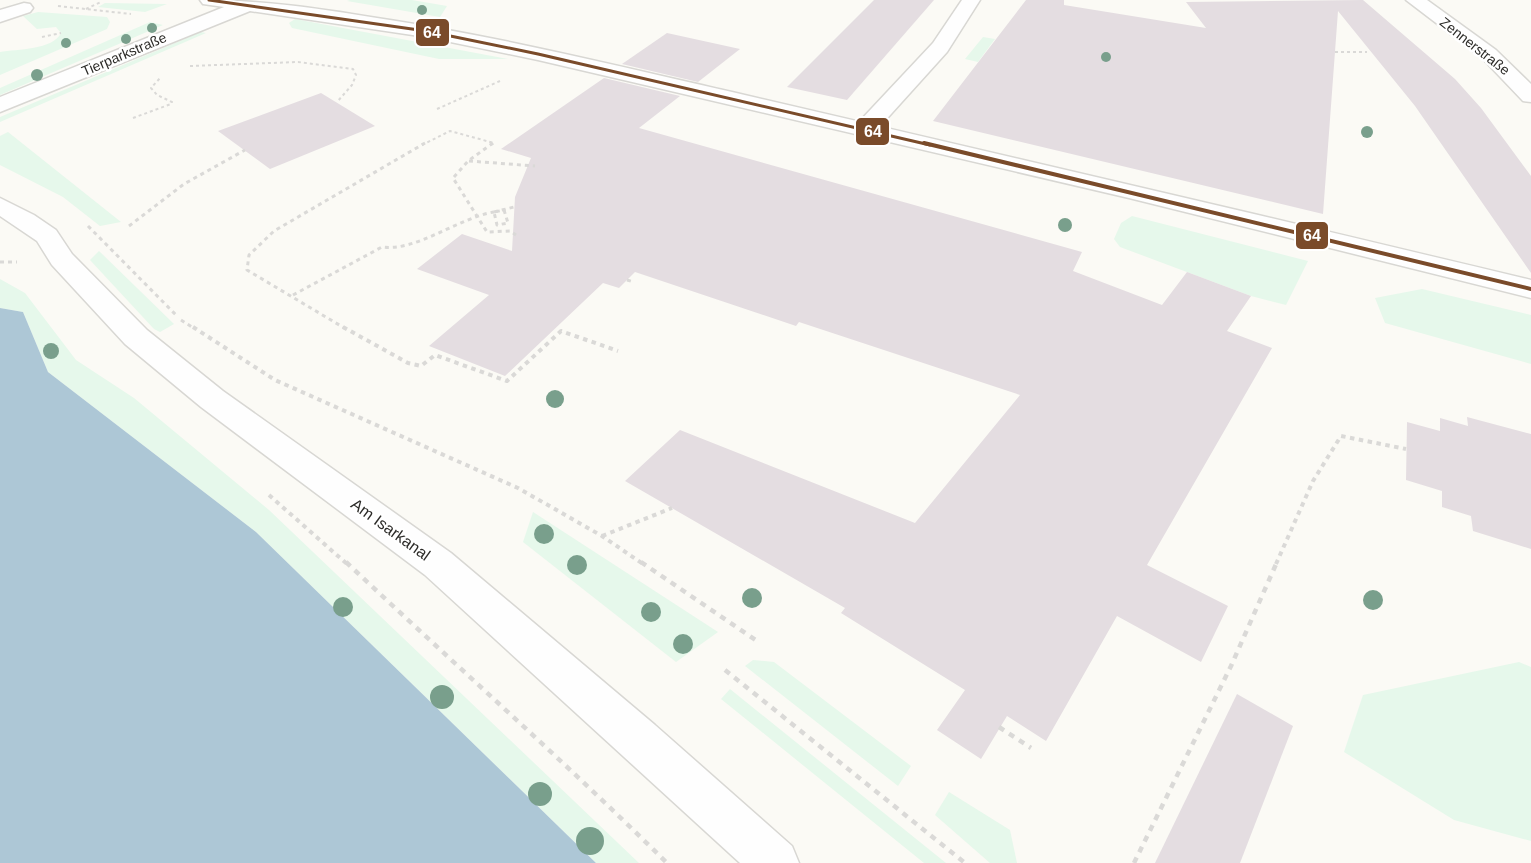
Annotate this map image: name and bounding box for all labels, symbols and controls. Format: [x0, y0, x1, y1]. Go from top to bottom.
street label: Zennerstraße [1437, 14, 1513, 78]
line badge: 64 [415, 18, 450, 47]
text: 64 [423, 24, 441, 41]
street label: Tierparkstraße [79, 29, 169, 79]
line badge: 64 [855, 117, 890, 146]
text: 64 [864, 123, 882, 140]
line badge: 64 [1295, 221, 1329, 250]
text: 64 [1303, 227, 1321, 244]
street label: Am Isarkanal [348, 495, 433, 564]

